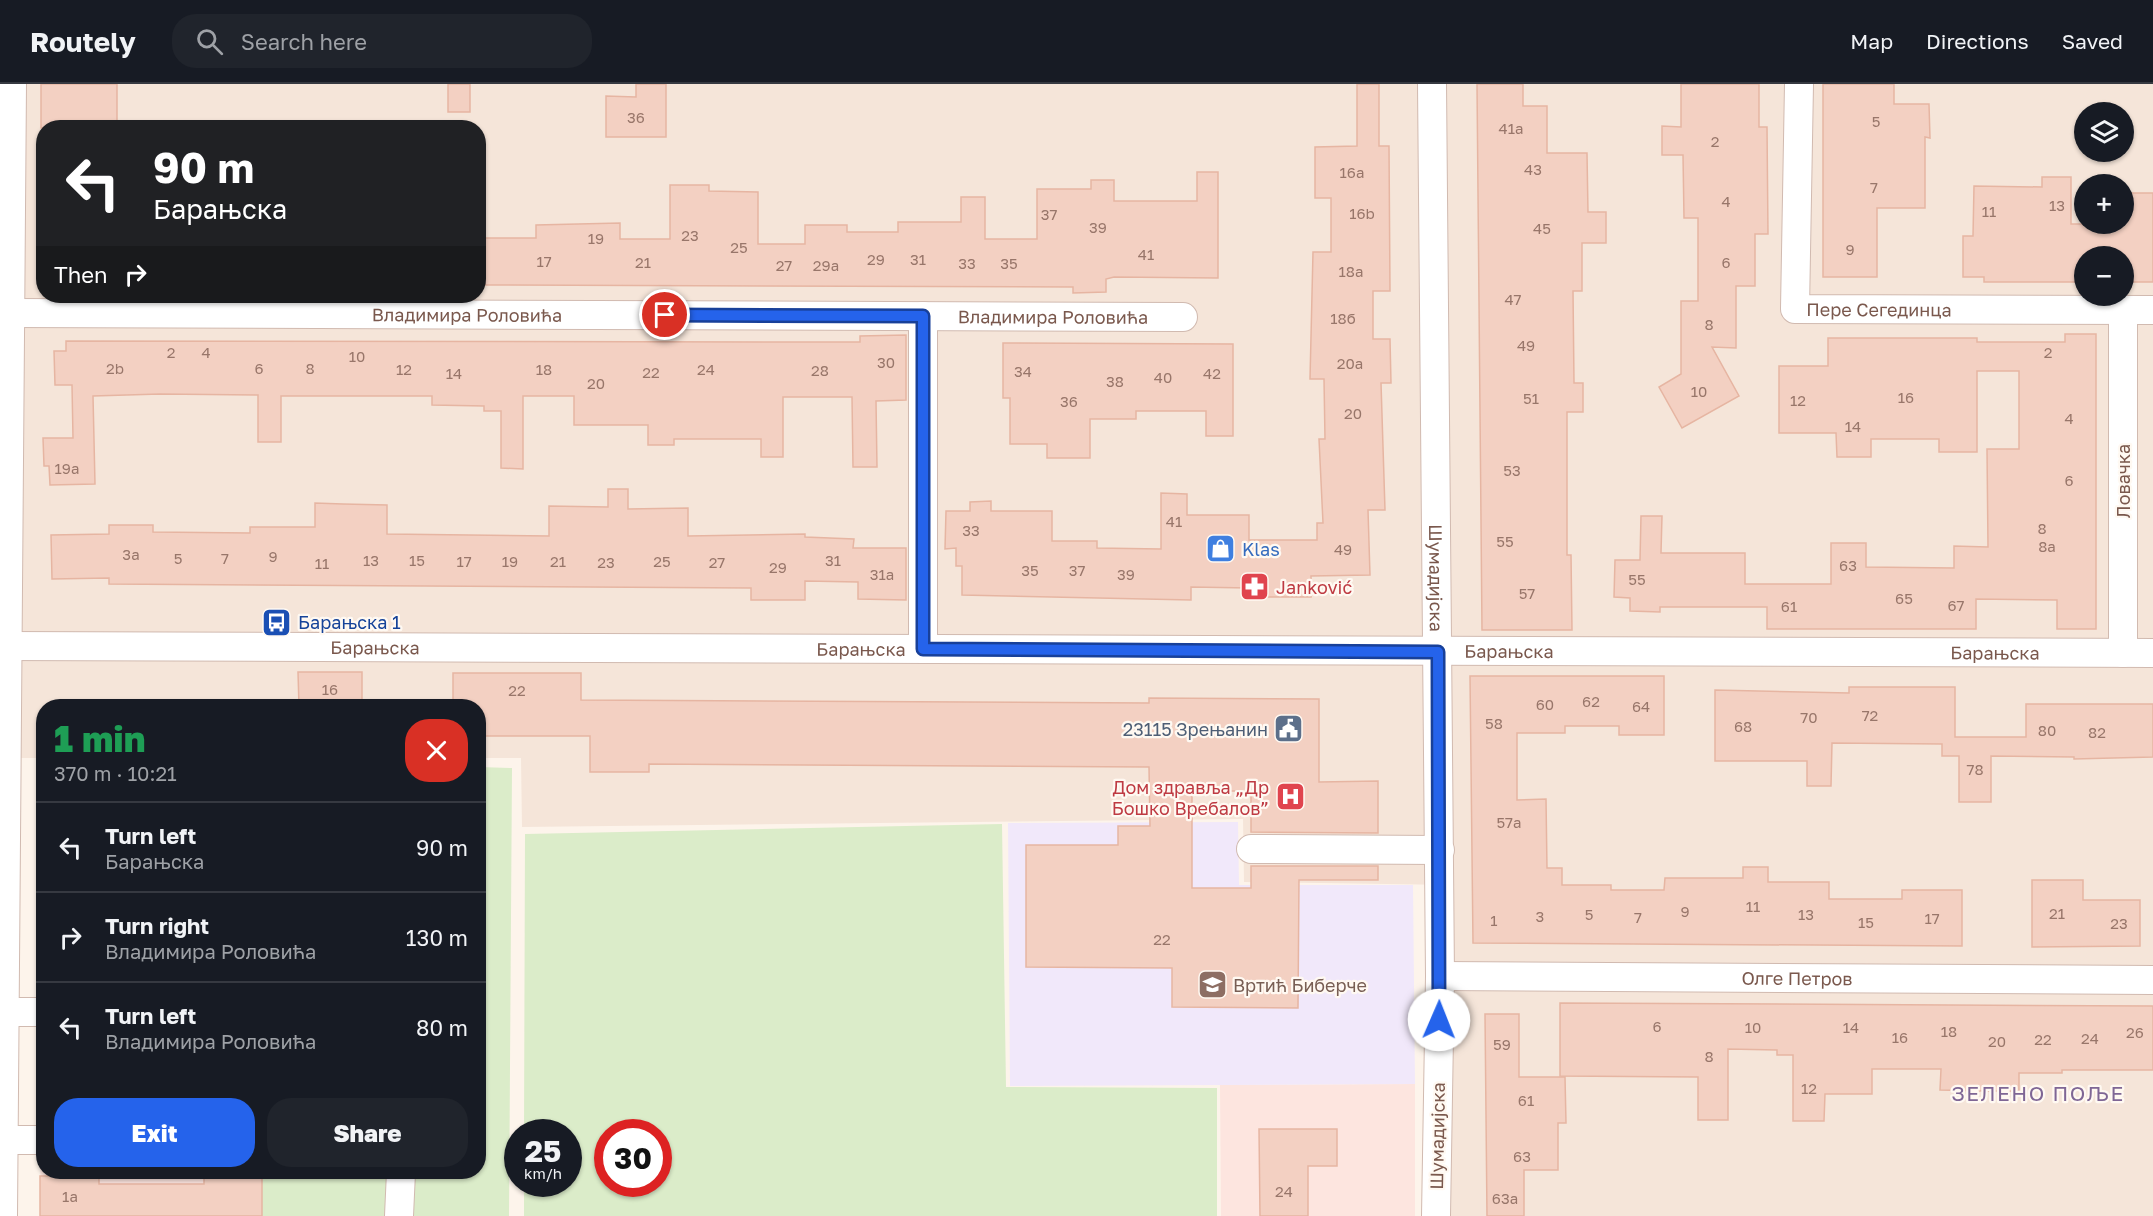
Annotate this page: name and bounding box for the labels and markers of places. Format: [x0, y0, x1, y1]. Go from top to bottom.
pin [639, 289, 690, 340]
shop icon: Klas [1205, 533, 1237, 565]
place label: Klas [1242, 538, 1280, 560]
pharmacy icon: Janković [1239, 571, 1271, 603]
place label: Janković [1276, 576, 1352, 598]
bus stop icon: Барањска 1 [261, 606, 293, 638]
place label: Барањска 1 [298, 611, 401, 633]
public building icon: 23115 Зрењанин [1273, 713, 1305, 745]
place label: 23115 Зрењанин [1123, 718, 1268, 740]
place label: Дом здравља „Др Бошко Вребалов” [1112, 776, 1269, 819]
hospital icon: Дом здравља „Др Бошко Вребалов” [1274, 781, 1306, 813]
school or university icon: Вртић Биберче [1196, 969, 1228, 1001]
place label: Вртић Биберче [1233, 974, 1367, 996]

